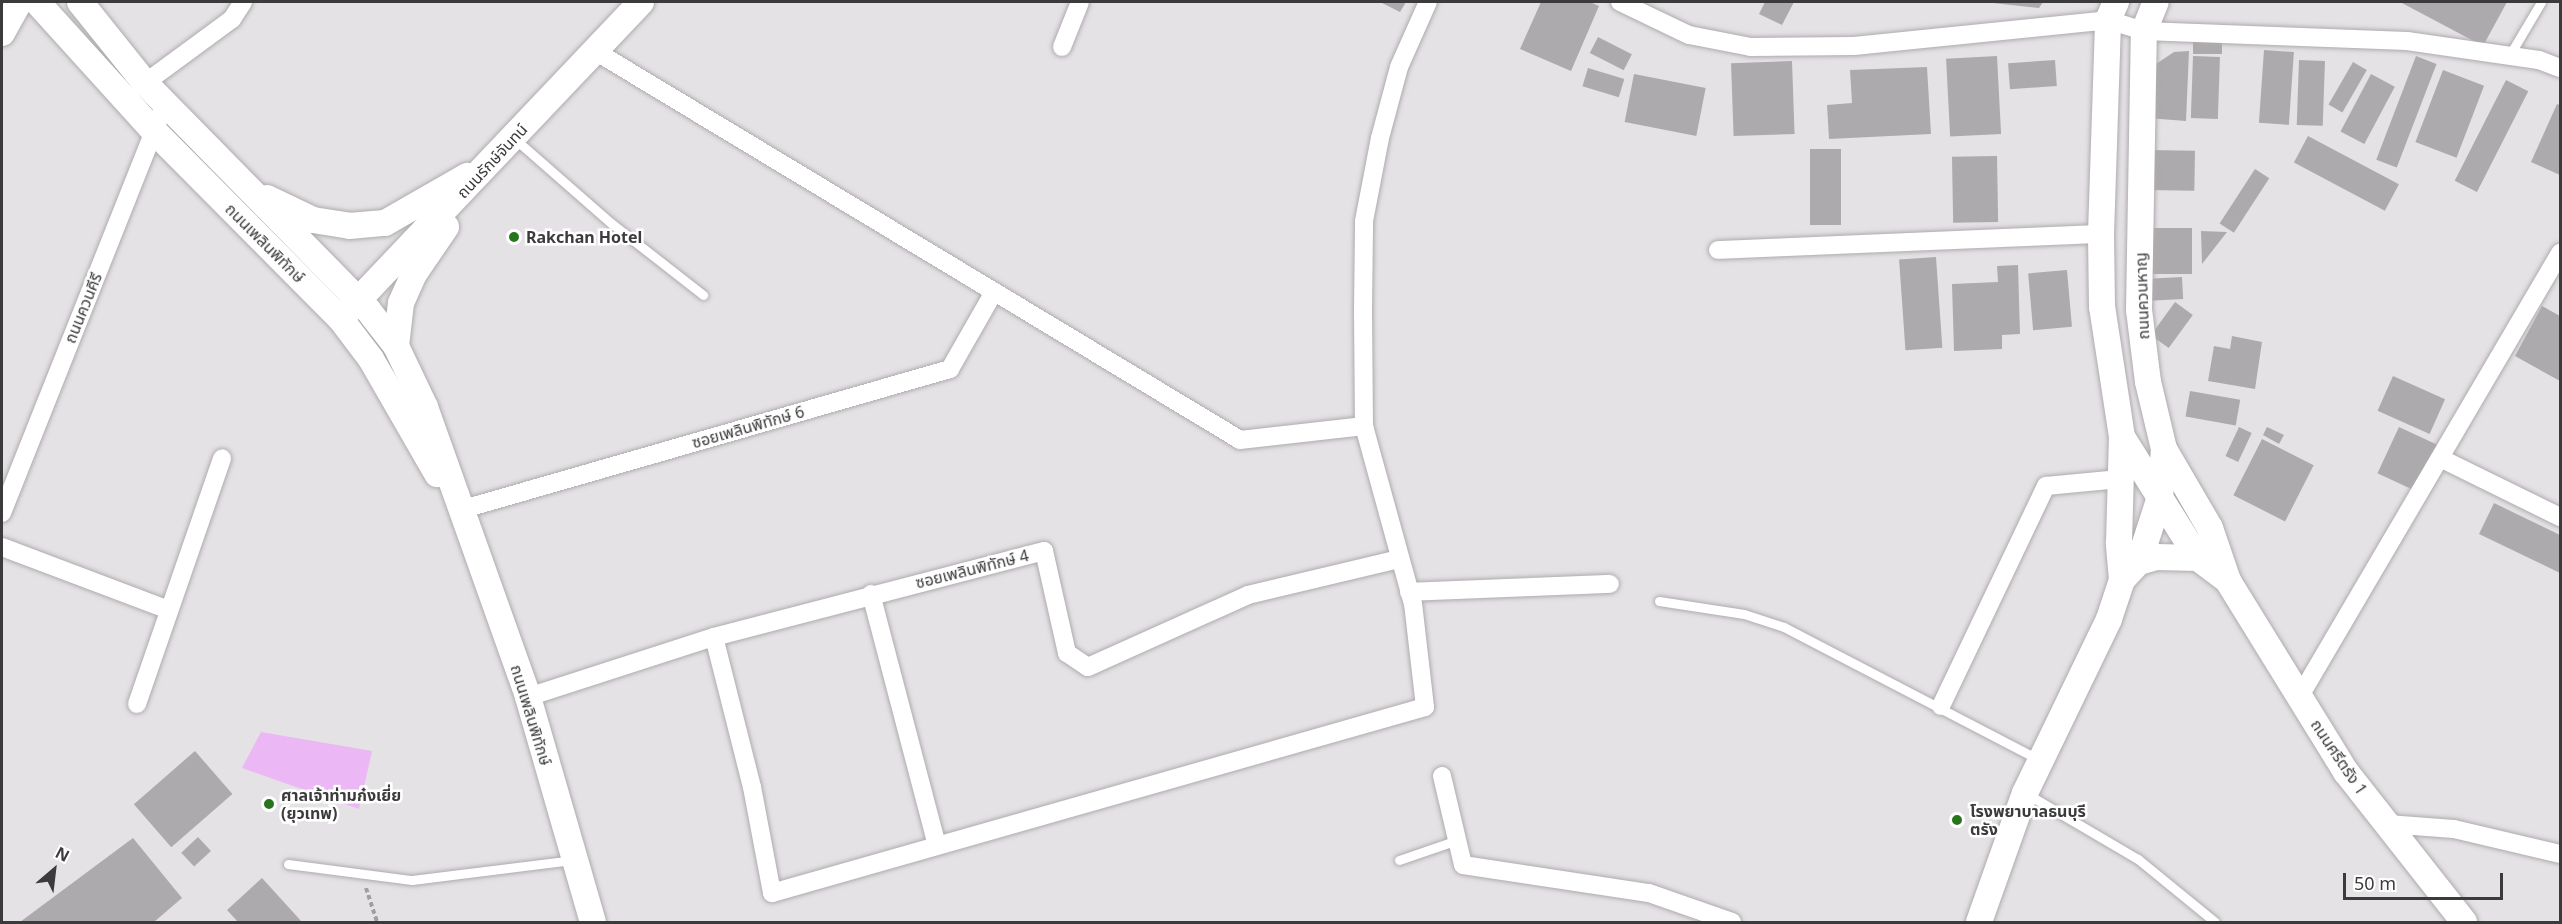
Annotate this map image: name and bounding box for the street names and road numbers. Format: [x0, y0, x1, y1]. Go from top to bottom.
street label: ถนนรักษ์จันทน์ [453, 120, 531, 202]
street label: ถนนเพลินพิทักษ์ [221, 199, 309, 287]
street label: ถนนควนหาญ [2131, 252, 2153, 340]
street label: ถนนควนคีรี [60, 270, 106, 346]
street label: ซอยเพลินพิทักษ์ 6 [690, 402, 806, 452]
street label: ซอยเพลินพิทักษ์ 4 [913, 546, 1031, 592]
street label: ถนนเพลินพิทักษ์ [507, 662, 555, 768]
street label: ถนนศรีตรัง 1 [2307, 716, 2371, 798]

